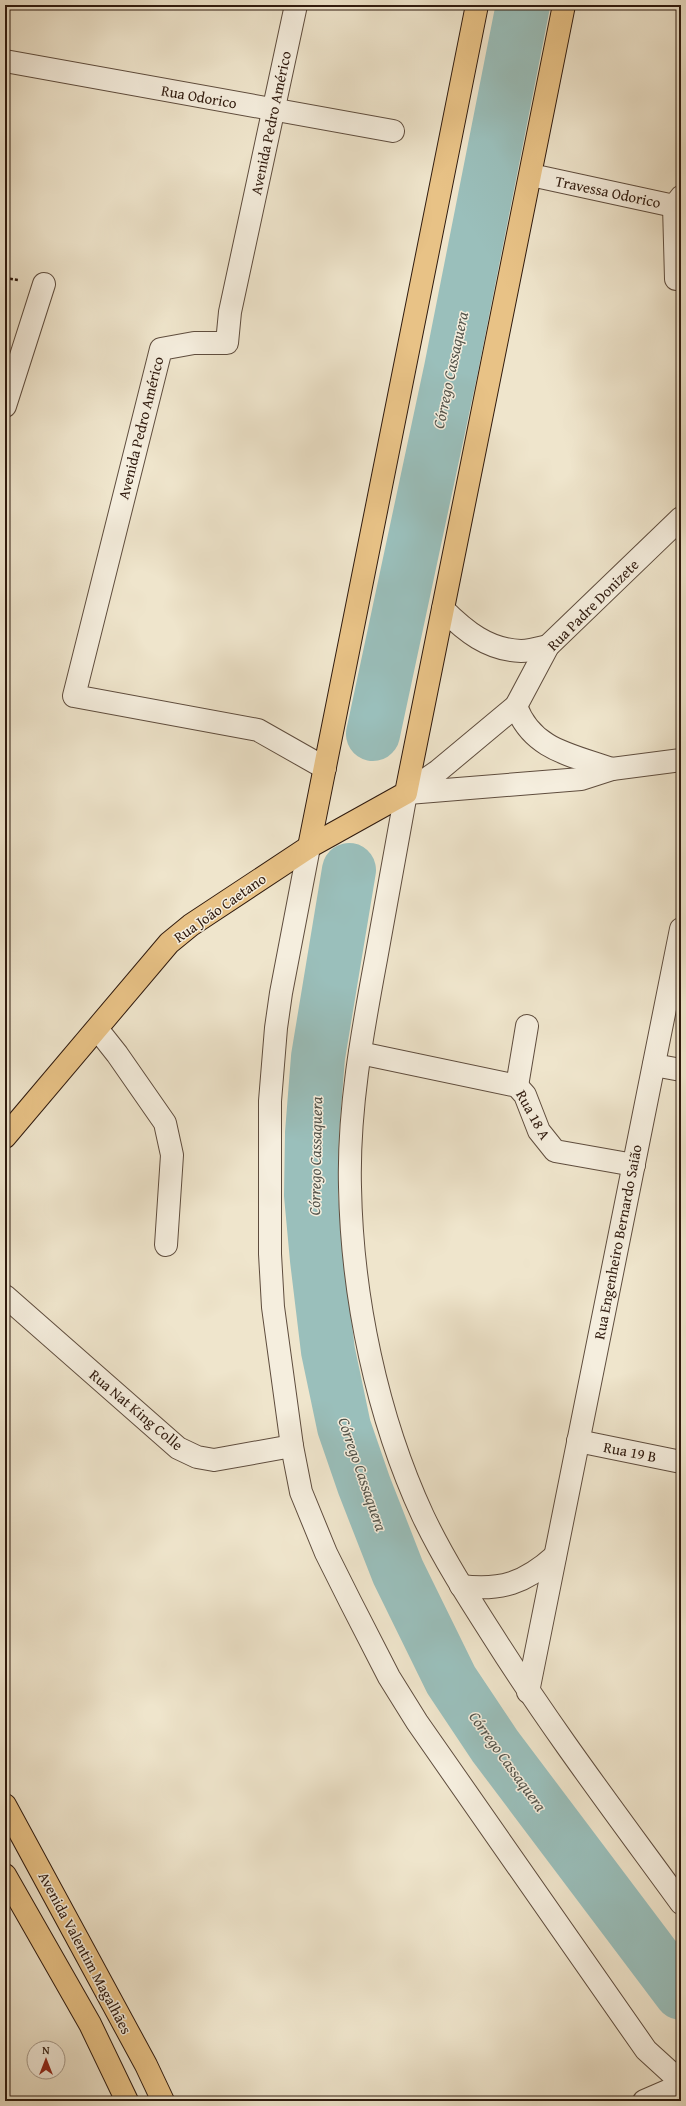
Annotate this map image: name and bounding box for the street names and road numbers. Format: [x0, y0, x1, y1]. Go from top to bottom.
street label: Avenida Pedro Américo [245, 49, 296, 197]
street label: Rua Odorico [160, 80, 239, 114]
street label: Travessa Odorico [553, 170, 663, 213]
street label: Avenida Pedro Américo [113, 354, 169, 502]
street label: Rua Padre Donizete [542, 554, 643, 655]
street label: Rua João Caetano [169, 868, 270, 947]
street label: Rua 18 A [511, 1086, 556, 1143]
street label: Rua Engenheiro Bernardo Saião [588, 1142, 647, 1341]
street label: Rua Nat King Colle [85, 1364, 188, 1455]
street label: Rua 19 B [602, 1436, 658, 1467]
street label: Avenida Valentim Magalhães [34, 1868, 137, 2038]

